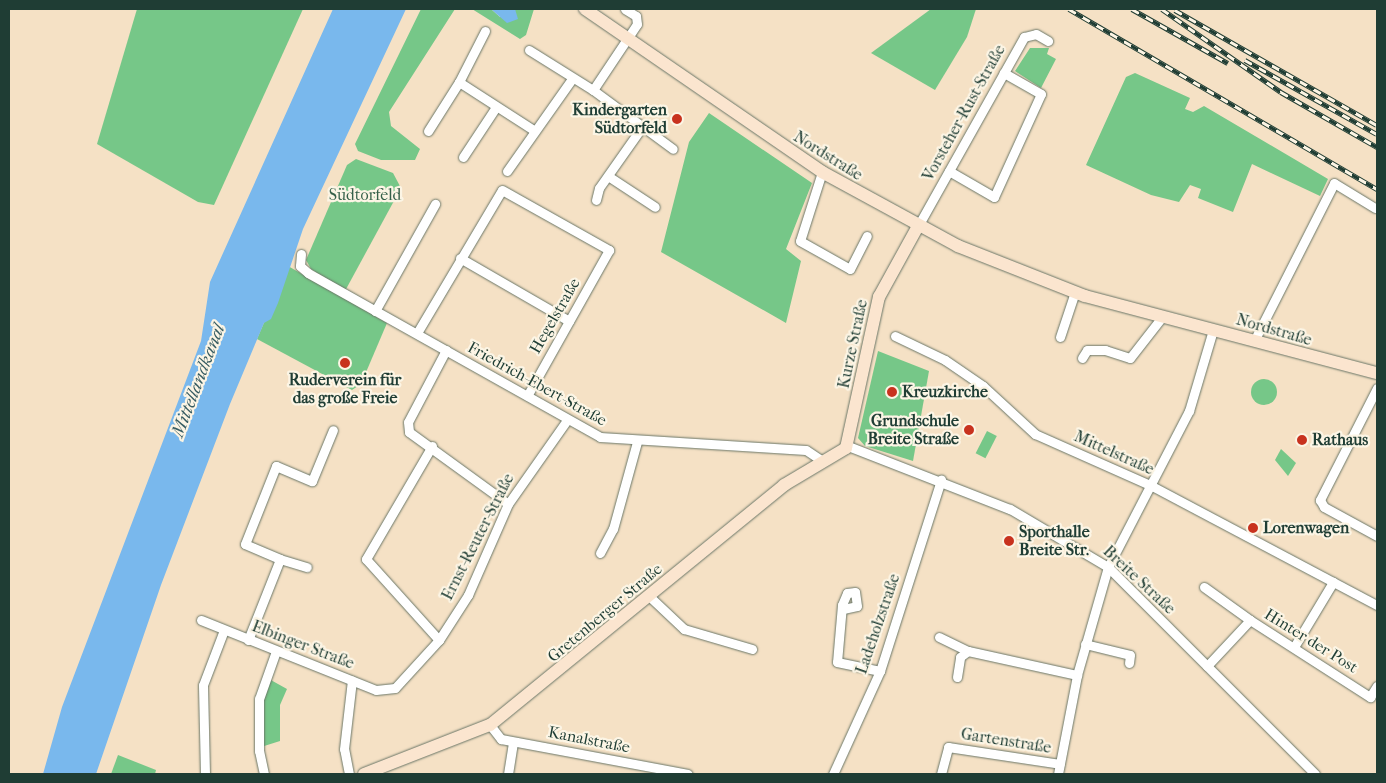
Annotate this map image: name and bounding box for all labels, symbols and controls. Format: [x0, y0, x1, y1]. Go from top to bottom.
street label: Vorsteher-Rust-Straße [919, 42, 1009, 184]
place label: Kindergarten Südtorfeld [572, 100, 667, 138]
marker: Kindergarten Südtorfeld [671, 113, 683, 125]
street label: Nordstraße [790, 127, 866, 185]
park label: Südtorfeld [329, 185, 401, 205]
street label: Hegelstraße [526, 275, 584, 357]
street label: Kurze Straße [834, 298, 872, 390]
street label: Nordstraße [1234, 310, 1314, 350]
water label: Mittellandkanal [168, 321, 230, 441]
street label: Friedrich-Ebert-Straße [464, 338, 610, 430]
marker: Ruderverein für das große Freie [339, 357, 351, 369]
place label: Ruderverein für das große Freie [289, 370, 401, 408]
place label: Kreuzkirche [902, 382, 988, 402]
marker: Kreuzkirche [886, 386, 898, 398]
place label: Grundschule Breite Straße [867, 411, 959, 449]
marker: Grundschule Breite Straße [963, 424, 975, 436]
street label: Mittelstraße [1071, 427, 1157, 479]
place label: Rathaus [1312, 430, 1368, 450]
marker: Rathaus [1296, 434, 1308, 446]
street label: Ernst-Reuter-Straße [438, 471, 518, 603]
place label: Lorenwagen [1263, 518, 1349, 538]
place label: Sporthalle Breite Str. [1019, 522, 1090, 560]
marker: Lorenwagen [1247, 522, 1259, 534]
marker: Sporthalle Breite Str. [1003, 535, 1015, 547]
street label: Breite Straße [1099, 542, 1179, 618]
street label: Gretenberger Straße [544, 560, 666, 666]
street label: Ladeholzstraße [852, 571, 904, 677]
street label: Hinter der Post [1261, 605, 1361, 677]
street label: Elbinger Straße [249, 617, 357, 673]
street label: Kanalstraße [547, 723, 631, 757]
street label: Gartenstraße [960, 724, 1052, 758]

